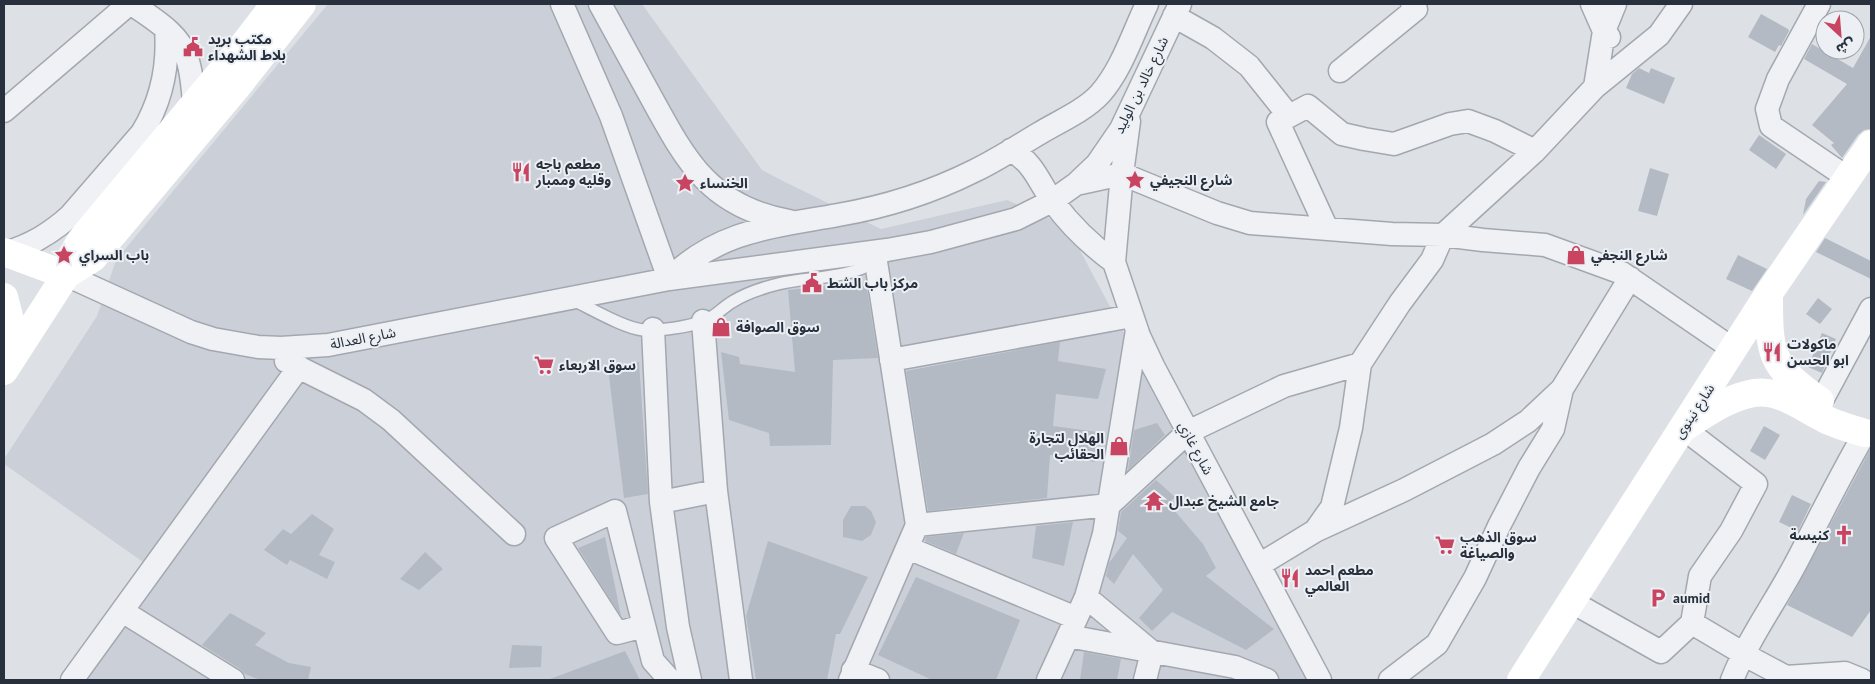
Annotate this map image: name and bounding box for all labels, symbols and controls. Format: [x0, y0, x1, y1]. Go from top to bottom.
north arrow [1815, 10, 1865, 60]
place label: مكتب بريد بلاط الشهداء [208, 30, 286, 64]
street label: شارع خالد بن الوليد [1110, 34, 1174, 137]
text: ش [1833, 34, 1858, 59]
public building icon: مكتب بريد بلاط الشهداء [182, 36, 204, 58]
place label: مطعم باجه وقليه وممبار [535, 155, 611, 189]
restaurant icon: مطعم باجه وقليه وممبار [510, 161, 532, 183]
place icon: شارع النجيفي [1124, 169, 1146, 191]
place label: شارع النجيفي [1150, 171, 1233, 191]
place icon: الخنساء [674, 172, 696, 194]
place label: الخنساء [700, 174, 748, 192]
place icon: باب السراي [53, 244, 75, 266]
shop icon: شارع النجفي [1565, 244, 1587, 266]
place label: باب السراي [79, 246, 149, 266]
place label: شارع النجفي [1591, 246, 1668, 266]
public building icon: مركز باب الشط [801, 272, 823, 294]
place label: مركز باب الشط [827, 274, 918, 292]
shop icon: سوق الصوافة [710, 316, 732, 338]
place label: سوق الصوافة [736, 318, 820, 336]
street label: شارع العدالة [329, 323, 398, 355]
place label: ماكولات ابو الحسن [1787, 335, 1849, 369]
restaurant icon: ماكولات ابو الحسن [1761, 341, 1783, 363]
supermarket icon: سوق الاربعاء [533, 354, 555, 376]
place label: سوق الاربعاء [559, 356, 636, 374]
street label: شارع نينوى [1670, 380, 1720, 443]
street label: شارع غازي [1172, 418, 1218, 479]
place label: الهلال لتجارة الحقائب [1029, 429, 1104, 463]
shop icon: الهلال لتجارة الحقائب [1108, 435, 1130, 457]
temple icon: جامع الشيخ عبدال [1143, 490, 1165, 512]
place label: جامع الشيخ عبدال [1169, 492, 1279, 511]
church icon: كنيسة [1833, 524, 1855, 546]
place label: كنيسة [1789, 526, 1830, 544]
place label: سوق الذهب والصياغة [1460, 528, 1537, 562]
supermarket icon: سوق الذهب والصياغة [1434, 534, 1456, 556]
place label: مطعم احمد العالمي [1305, 561, 1374, 597]
restaurant icon: مطعم احمد العالمي [1279, 567, 1301, 589]
parking icon: aumid [1647, 587, 1669, 609]
place label: aumid [1673, 589, 1710, 607]

